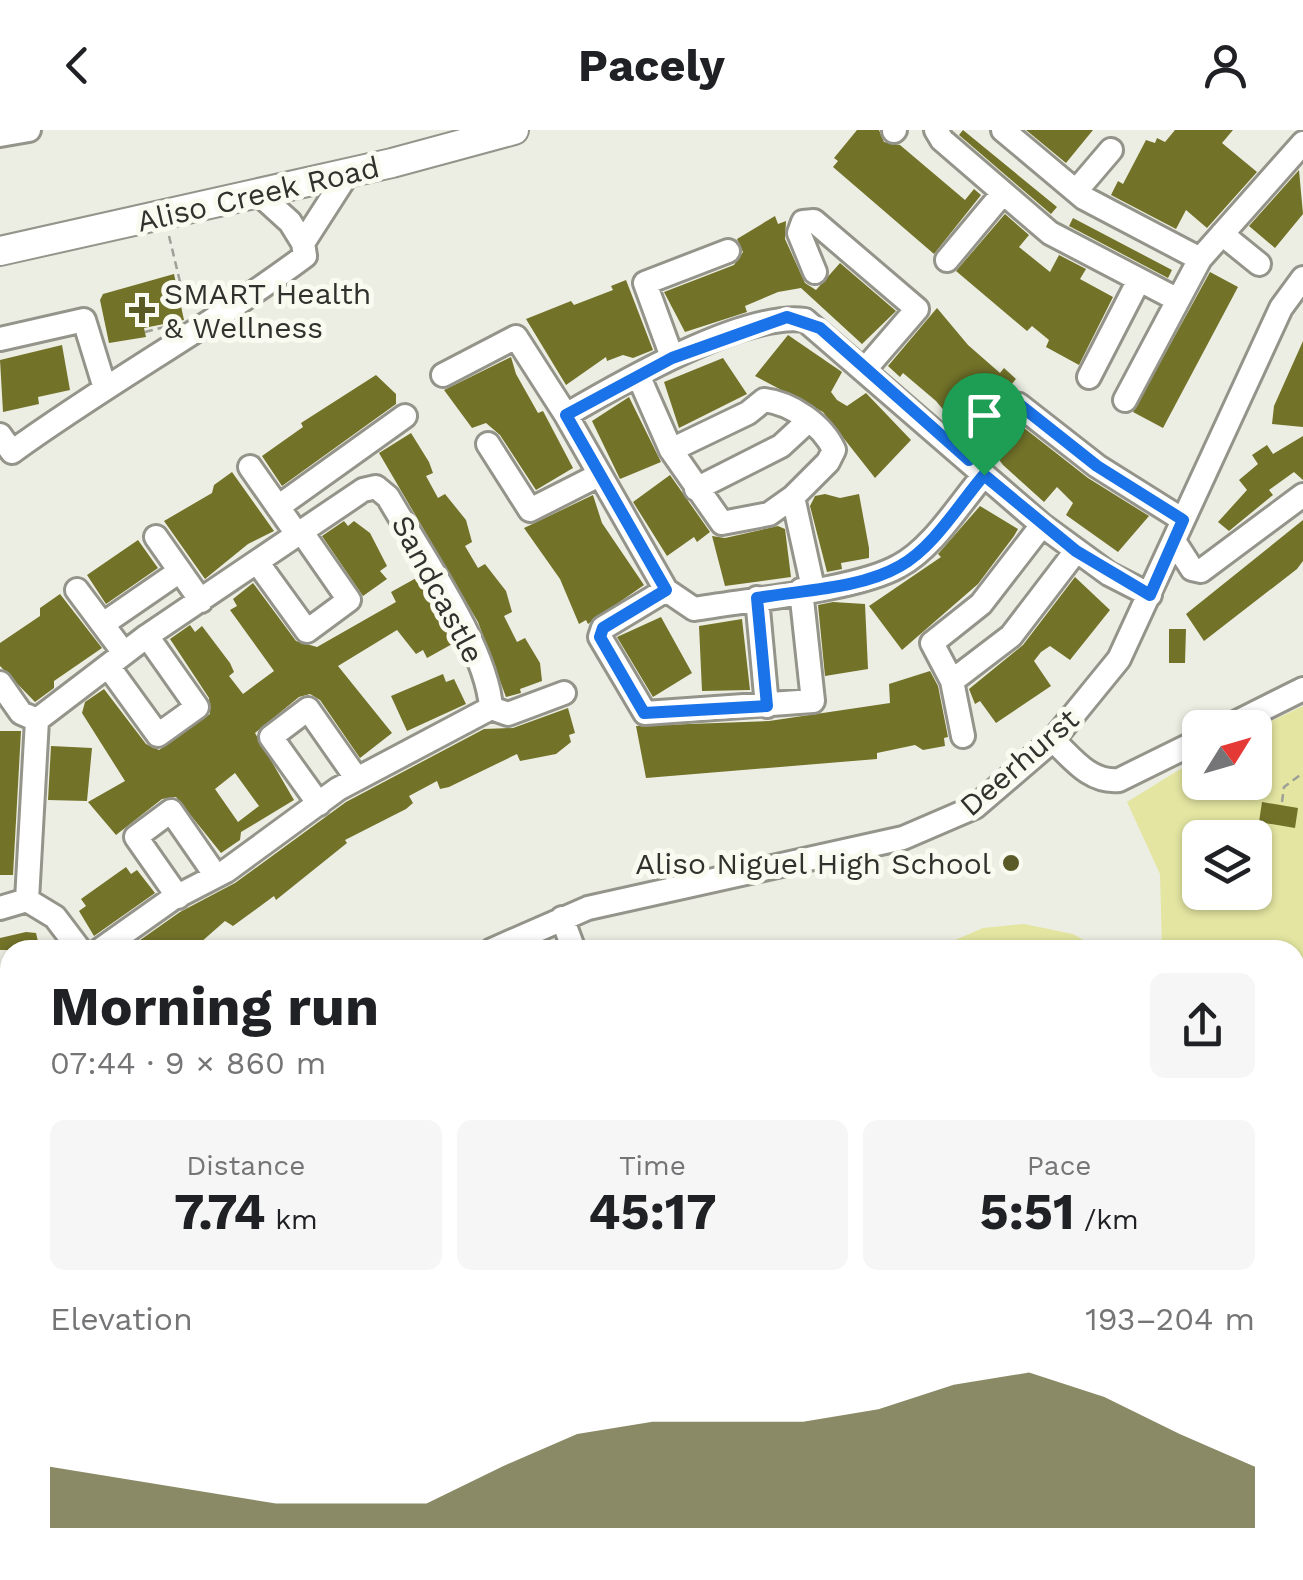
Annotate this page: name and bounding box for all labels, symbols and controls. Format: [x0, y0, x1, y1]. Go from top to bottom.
icon: back [50, 38, 105, 93]
icon: person [1198, 38, 1253, 93]
text: Pacely [578, 39, 725, 92]
street label: Aliso Creek Road [133, 149, 383, 239]
place label: SMART Health & Wellness [164, 276, 371, 345]
marker: SMART Health & Wellness [129, 297, 155, 323]
pin [942, 373, 1027, 476]
icon: arrive [957, 388, 1012, 443]
street label: Sandcastle [385, 509, 491, 669]
street label: Deerhurst [953, 701, 1086, 823]
north arrow [1182, 710, 1272, 800]
map controls [1182, 710, 1272, 910]
button: layers [1182, 820, 1272, 910]
place label: Aliso Niguel High School [635, 846, 991, 881]
marker: Aliso Niguel High School [1000, 852, 1022, 874]
button: share [1150, 973, 1255, 1078]
text: Morning run [50, 974, 379, 1038]
text: 07:44 · 9 × 860 m [50, 1044, 326, 1082]
text: Distance [186, 1149, 305, 1182]
text: Time [619, 1149, 686, 1182]
text: Pace [1027, 1149, 1092, 1182]
text: 7.74 [174, 1182, 266, 1241]
text: 45:17 [588, 1182, 717, 1241]
text: 5:51 [980, 1182, 1074, 1241]
text: km [266, 1203, 318, 1236]
text: /km [1074, 1203, 1139, 1236]
text: Elevation [50, 1300, 193, 1338]
text: 193–204 m [1085, 1300, 1255, 1338]

